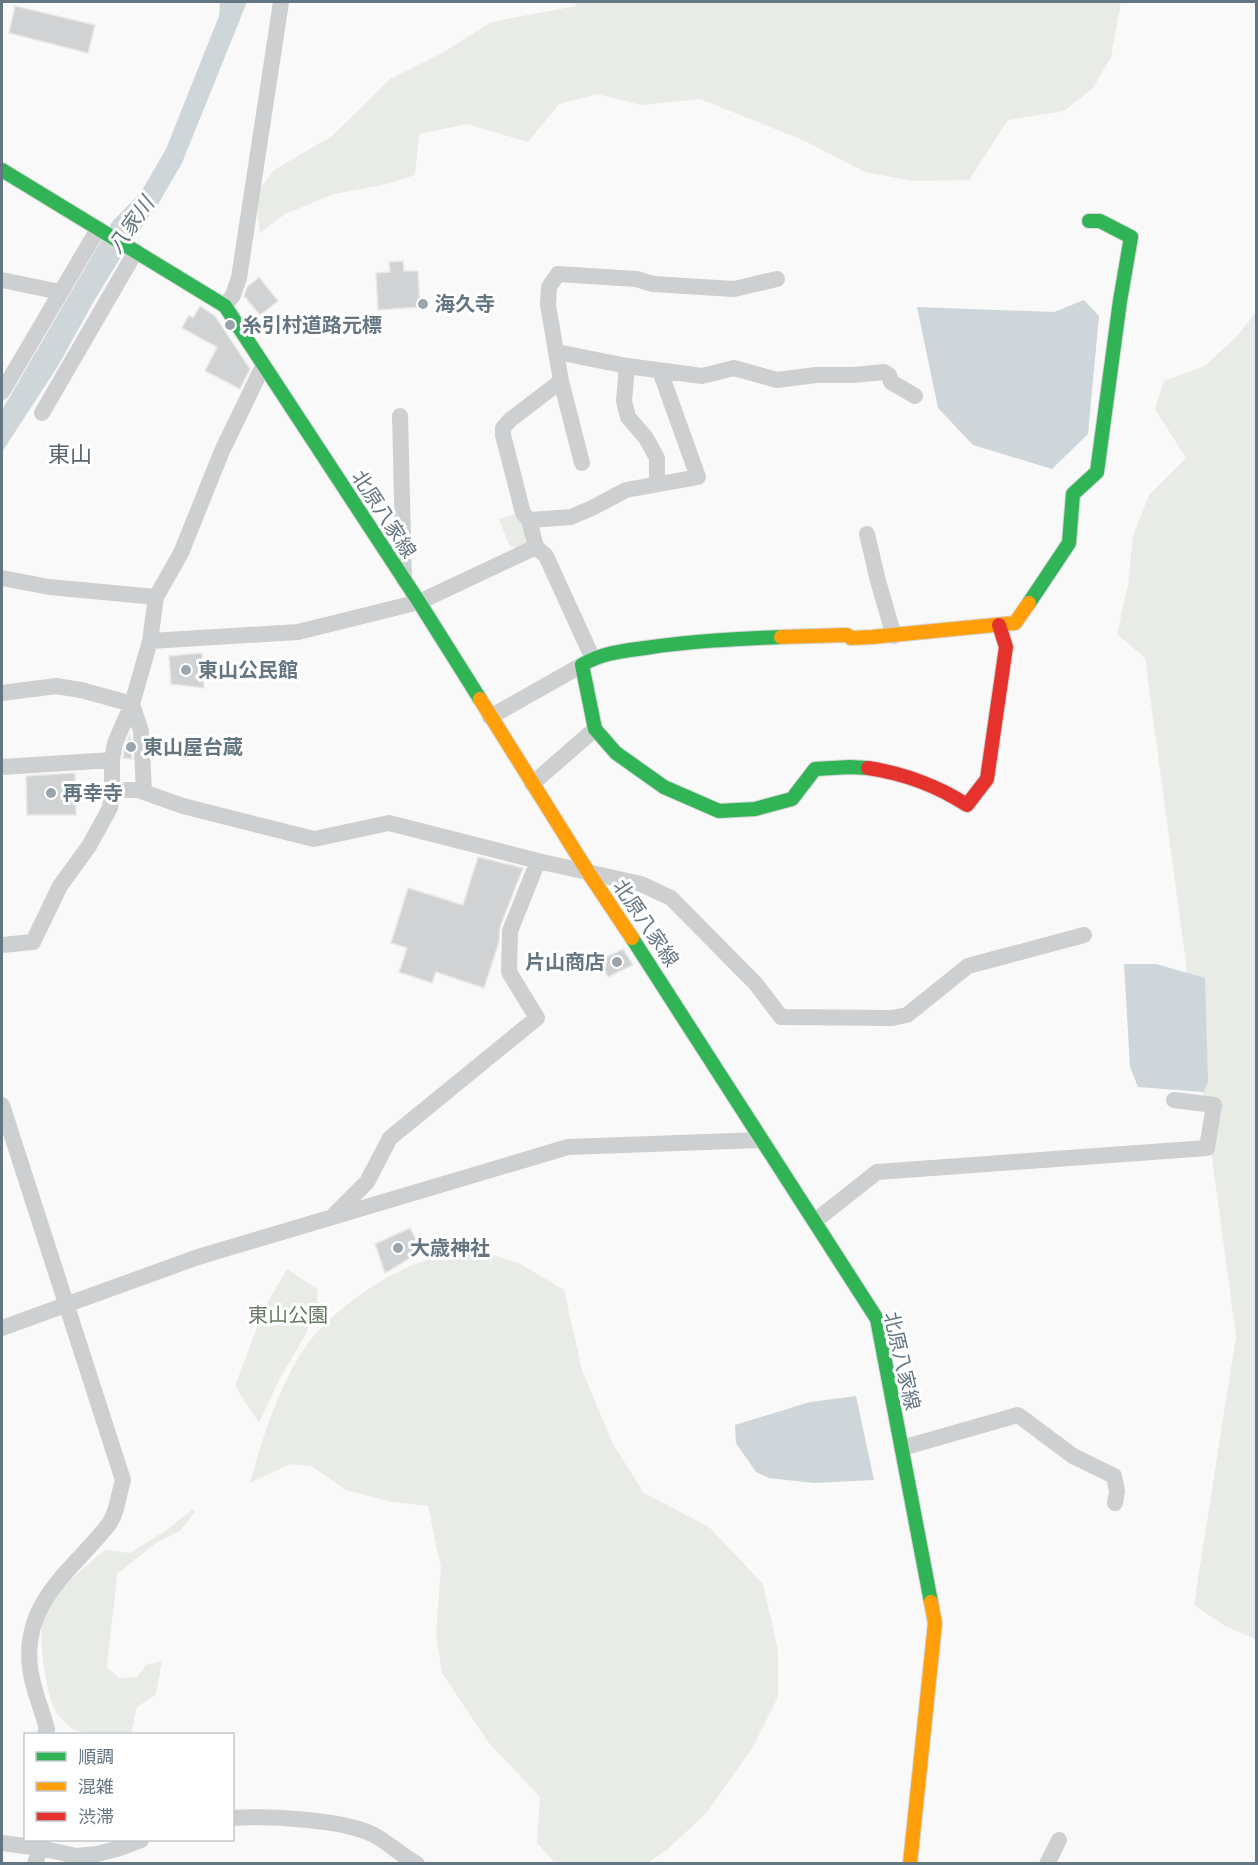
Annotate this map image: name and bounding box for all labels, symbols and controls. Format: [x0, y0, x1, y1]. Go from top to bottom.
water label: 八家川 [101, 190, 162, 259]
place label: 海久寺 [435, 291, 495, 317]
marker: 海久寺 [416, 297, 430, 311]
place label: 糸引村道路元標 [242, 312, 382, 338]
marker: 糸引村道路元標 [223, 318, 237, 332]
district label: 東山 [48, 440, 92, 469]
street label: 北原八家線 [346, 465, 422, 563]
place label: 東山公民館 [198, 657, 298, 683]
marker: 東山公民館 [179, 663, 193, 677]
place label: 東山屋台蔵 [143, 734, 243, 760]
marker: 東山屋台蔵 [124, 740, 138, 754]
place label: 再幸寺 [63, 780, 123, 806]
marker: 再幸寺 [44, 786, 58, 800]
street label: 北原八家線 [607, 874, 685, 972]
place label: 片山商店 [525, 949, 605, 975]
marker: 片山商店 [610, 955, 624, 969]
place label: 大歳神社 [410, 1235, 490, 1261]
marker: 大歳神社 [391, 1241, 405, 1255]
park label: 東山公園 [248, 1302, 328, 1328]
street label: 北原八家線 [878, 1309, 926, 1413]
legend [24, 1733, 234, 1841]
text: 順調 [78, 1745, 114, 1769]
text: 混雑 [78, 1775, 114, 1799]
text: 渋滞 [78, 1805, 114, 1829]

